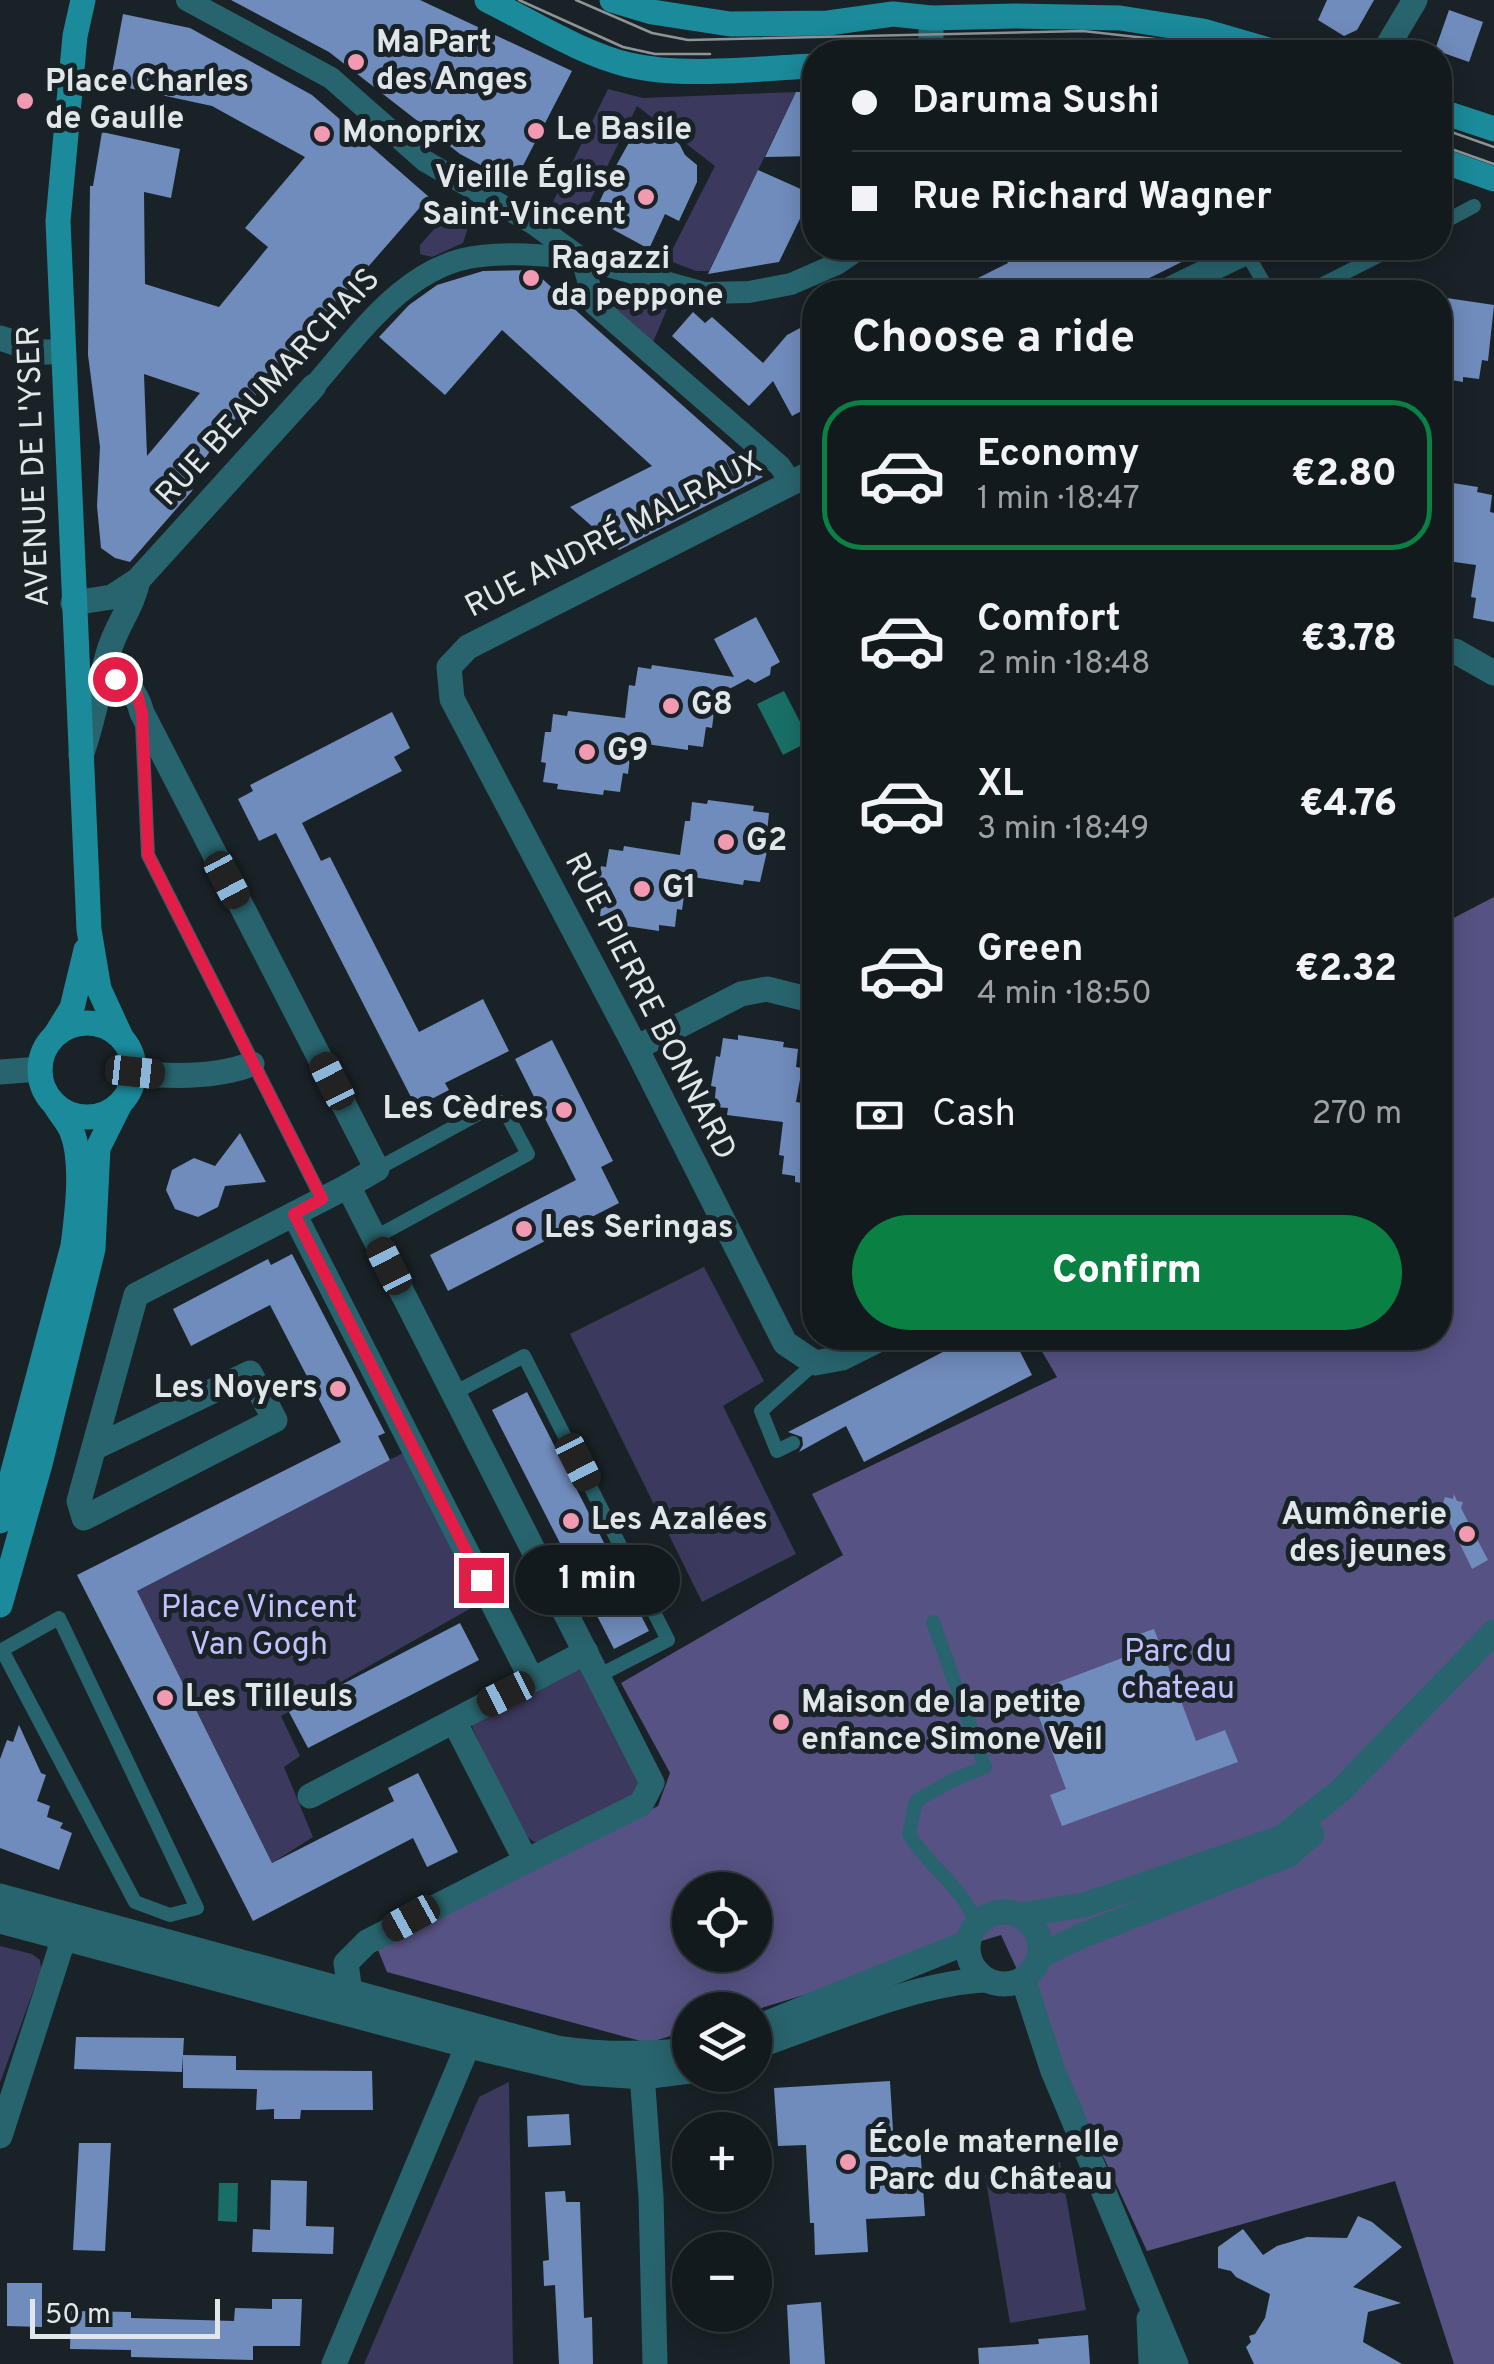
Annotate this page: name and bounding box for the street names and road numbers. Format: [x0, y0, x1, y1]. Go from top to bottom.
street label: RUE BEAUMARCHAIS [148, 261, 390, 515]
street label: AVENUE DE L'YSER [10, 325, 60, 607]
street label: RUE ANDRÉ MALRAUX [458, 442, 769, 628]
street label: RUE PIERRE BONNARD [554, 847, 744, 1167]

